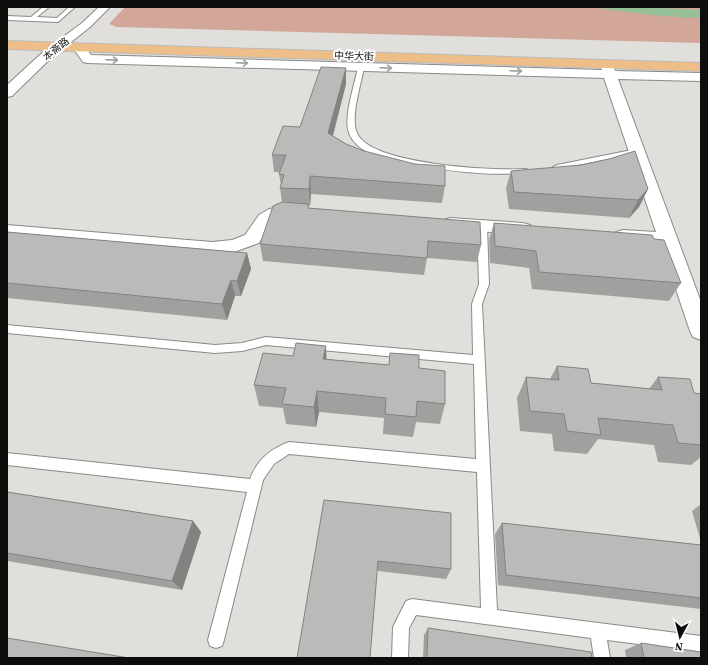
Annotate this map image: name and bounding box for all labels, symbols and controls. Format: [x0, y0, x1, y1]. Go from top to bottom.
street label: 本斋路 [40, 35, 72, 63]
street label: 中华大街 [334, 49, 374, 63]
one-way arrow [105, 56, 118, 63]
one-way arrow [235, 60, 248, 67]
one-way arrow [379, 64, 392, 71]
one-way arrow [509, 67, 522, 75]
north arrow [660, 617, 700, 657]
text: N [674, 638, 684, 654]

